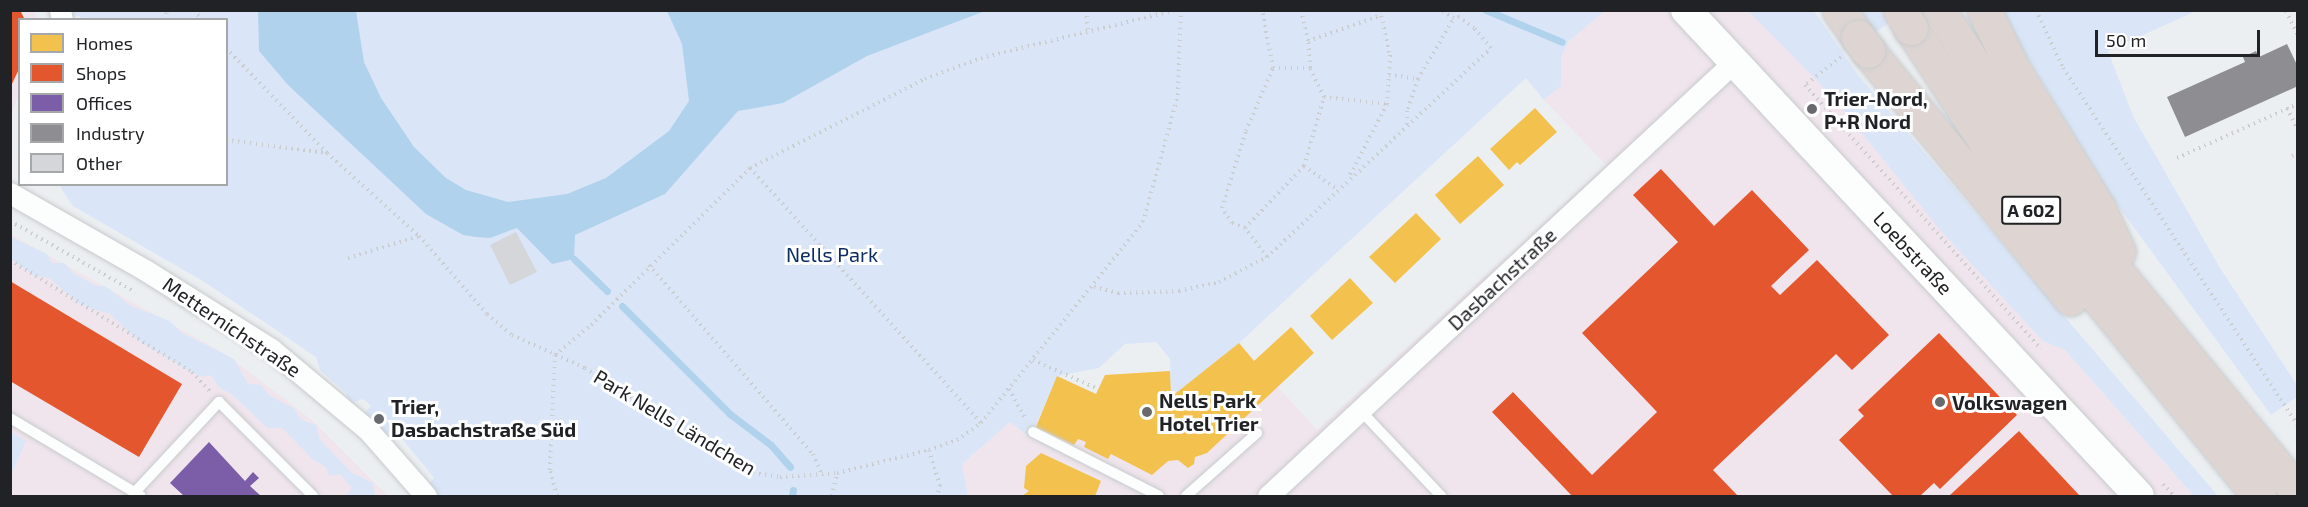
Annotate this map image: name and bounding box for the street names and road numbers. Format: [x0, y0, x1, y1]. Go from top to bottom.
road number: A 602 [2000, 195, 2062, 225]
street label: Loebstraße [1869, 207, 1957, 299]
street label: Dasbachstraße [1443, 223, 1561, 335]
street label: Metternichstraße [158, 272, 306, 382]
street label: Park Nells Ländchen [590, 364, 760, 480]

